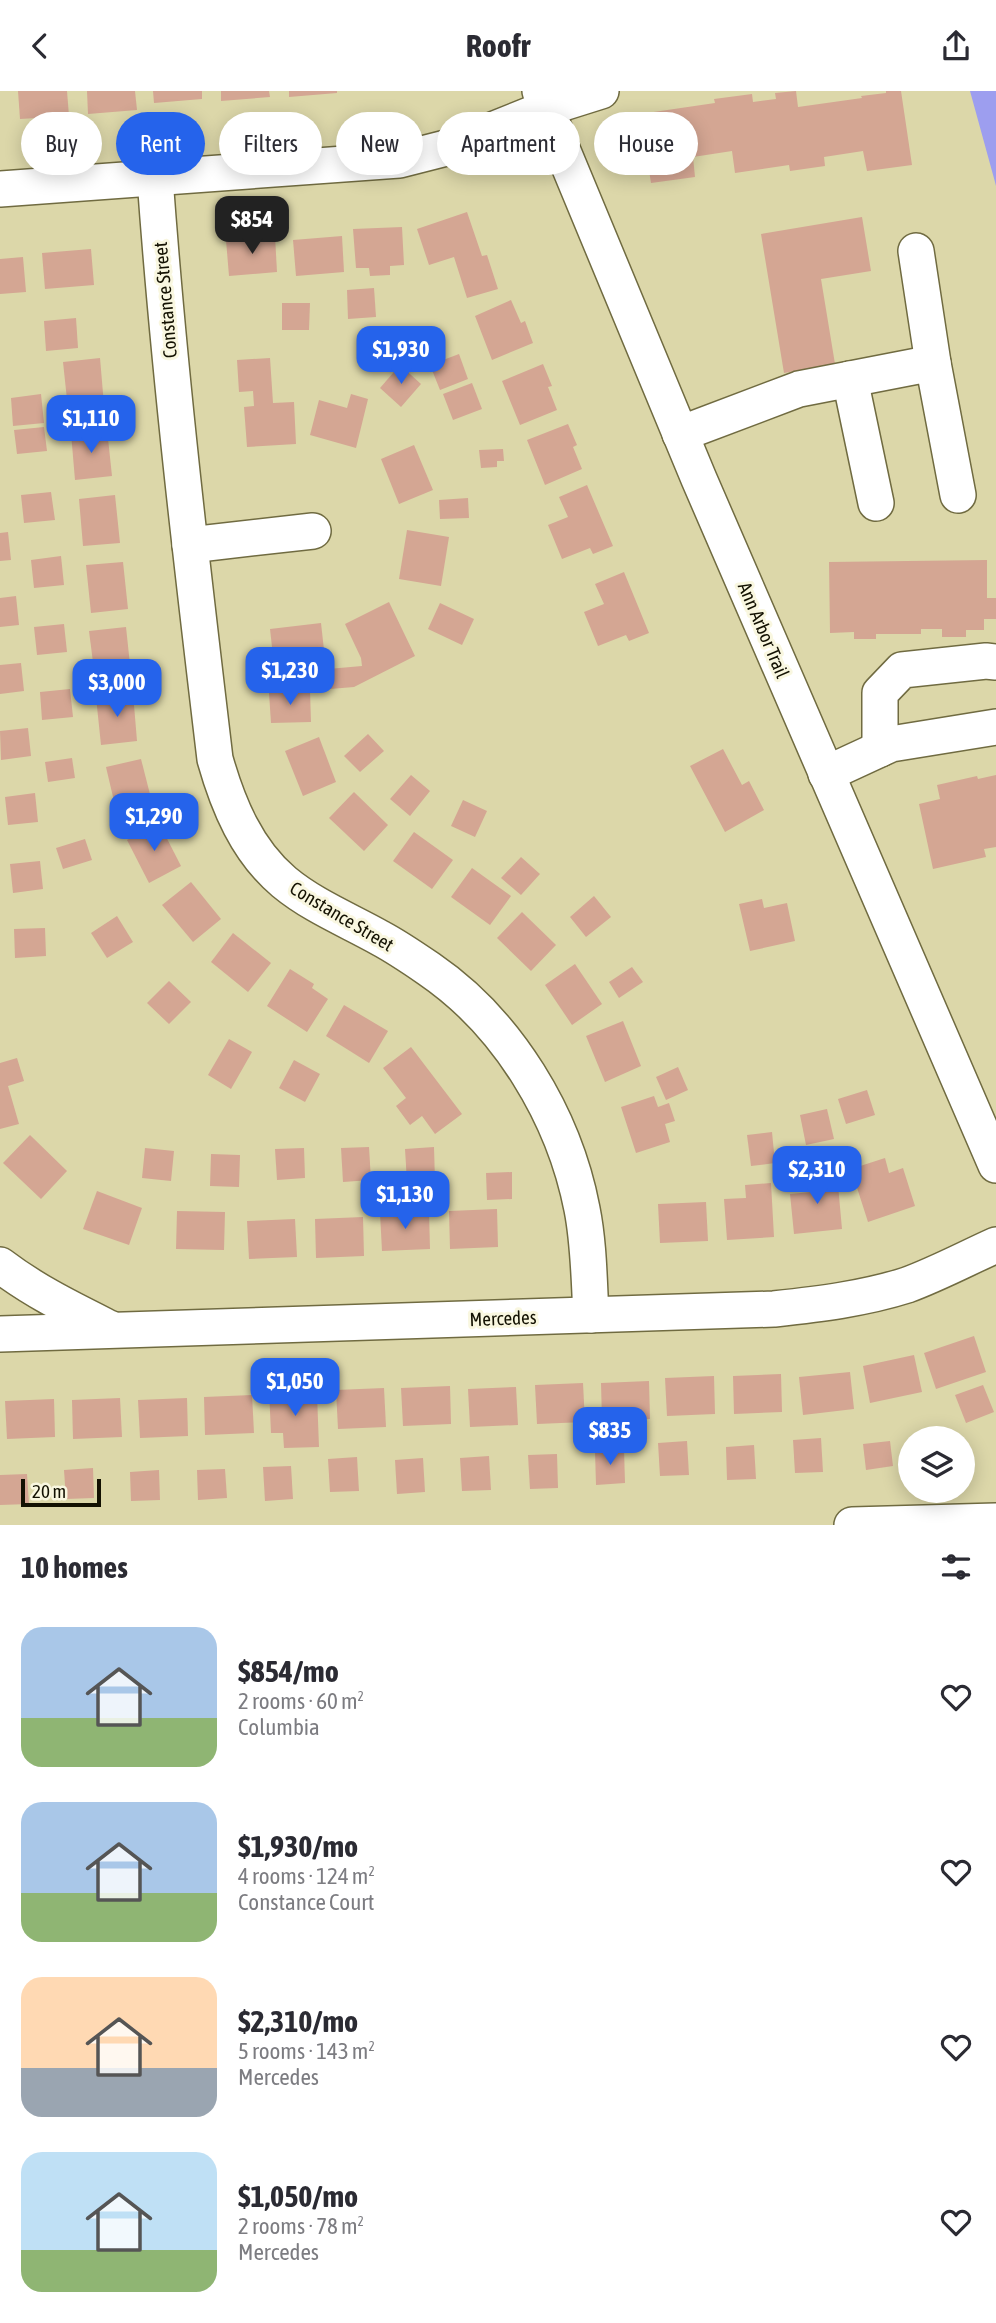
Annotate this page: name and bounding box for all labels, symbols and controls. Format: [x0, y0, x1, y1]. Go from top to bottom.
icon: back [21, 27, 59, 65]
text: Roofr [466, 27, 530, 64]
icon: share [937, 27, 975, 65]
chip: Buy [21, 112, 102, 175]
chip: Rent [116, 112, 205, 175]
chip: Filters [219, 112, 322, 175]
chip: New [336, 112, 423, 175]
chip: Apartment [437, 112, 580, 175]
chip: House [594, 112, 698, 175]
pin: $854 [211, 197, 293, 256]
text: $854 [231, 206, 273, 232]
street label: Constance Street [149, 241, 181, 359]
pin: $1,930 [344, 327, 458, 386]
text: $1,930 [373, 336, 430, 362]
pin: $1,110 [34, 395, 148, 455]
text: $1,110 [63, 405, 120, 431]
street label: Ann Arbor Trail [734, 579, 794, 681]
pin: $1,230 [233, 647, 347, 707]
text: $1,230 [262, 657, 319, 683]
pin: $3,000 [60, 659, 174, 719]
text: $3,000 [89, 669, 146, 695]
pin: $1,290 [97, 793, 211, 853]
text: $1,290 [126, 803, 183, 829]
street label: Constance Street [286, 876, 398, 956]
pin: $2,310 [760, 1147, 874, 1206]
text: $2,310 [789, 1156, 846, 1182]
pin: $1,130 [348, 1171, 462, 1231]
text: $1,130 [377, 1181, 434, 1207]
street label: Mercedes [469, 1306, 537, 1330]
pin: $1,050 [238, 1359, 352, 1418]
text: $1,050 [267, 1368, 324, 1394]
pin: $835 [569, 1407, 651, 1467]
text: $835 [589, 1417, 631, 1443]
map controls [898, 1426, 975, 1503]
button: layers [898, 1426, 975, 1503]
scale bar [21, 1476, 102, 1508]
text: 20 m [32, 1480, 66, 1502]
icon: filters [937, 1548, 975, 1586]
text: 10 homes [21, 1550, 128, 1584]
text: $854/mo [238, 1654, 339, 1688]
icon: home [77, 1655, 161, 1739]
icon: heart [937, 1678, 975, 1716]
text: 2 rooms · 60 m² [238, 1688, 364, 1714]
text: Columbia [238, 1714, 320, 1740]
text: $1,930/mo [238, 1829, 358, 1863]
icon: home [77, 1830, 161, 1914]
icon: heart [937, 1853, 975, 1891]
text: 4 rooms · 124 m² [238, 1863, 375, 1889]
text: Constance Court [238, 1889, 374, 1915]
text: $2,310/mo [238, 2004, 358, 2038]
icon: home [77, 2005, 161, 2089]
icon: heart [937, 2028, 975, 2066]
text: 5 rooms · 143 m² [238, 2038, 375, 2064]
text: Mercedes [238, 2064, 319, 2090]
text: $1,050/mo [238, 2179, 358, 2213]
icon: home [77, 2180, 161, 2264]
icon: heart [937, 2203, 975, 2241]
text: 2 rooms · 78 m² [238, 2213, 364, 2239]
text: Mercedes [238, 2239, 319, 2265]

